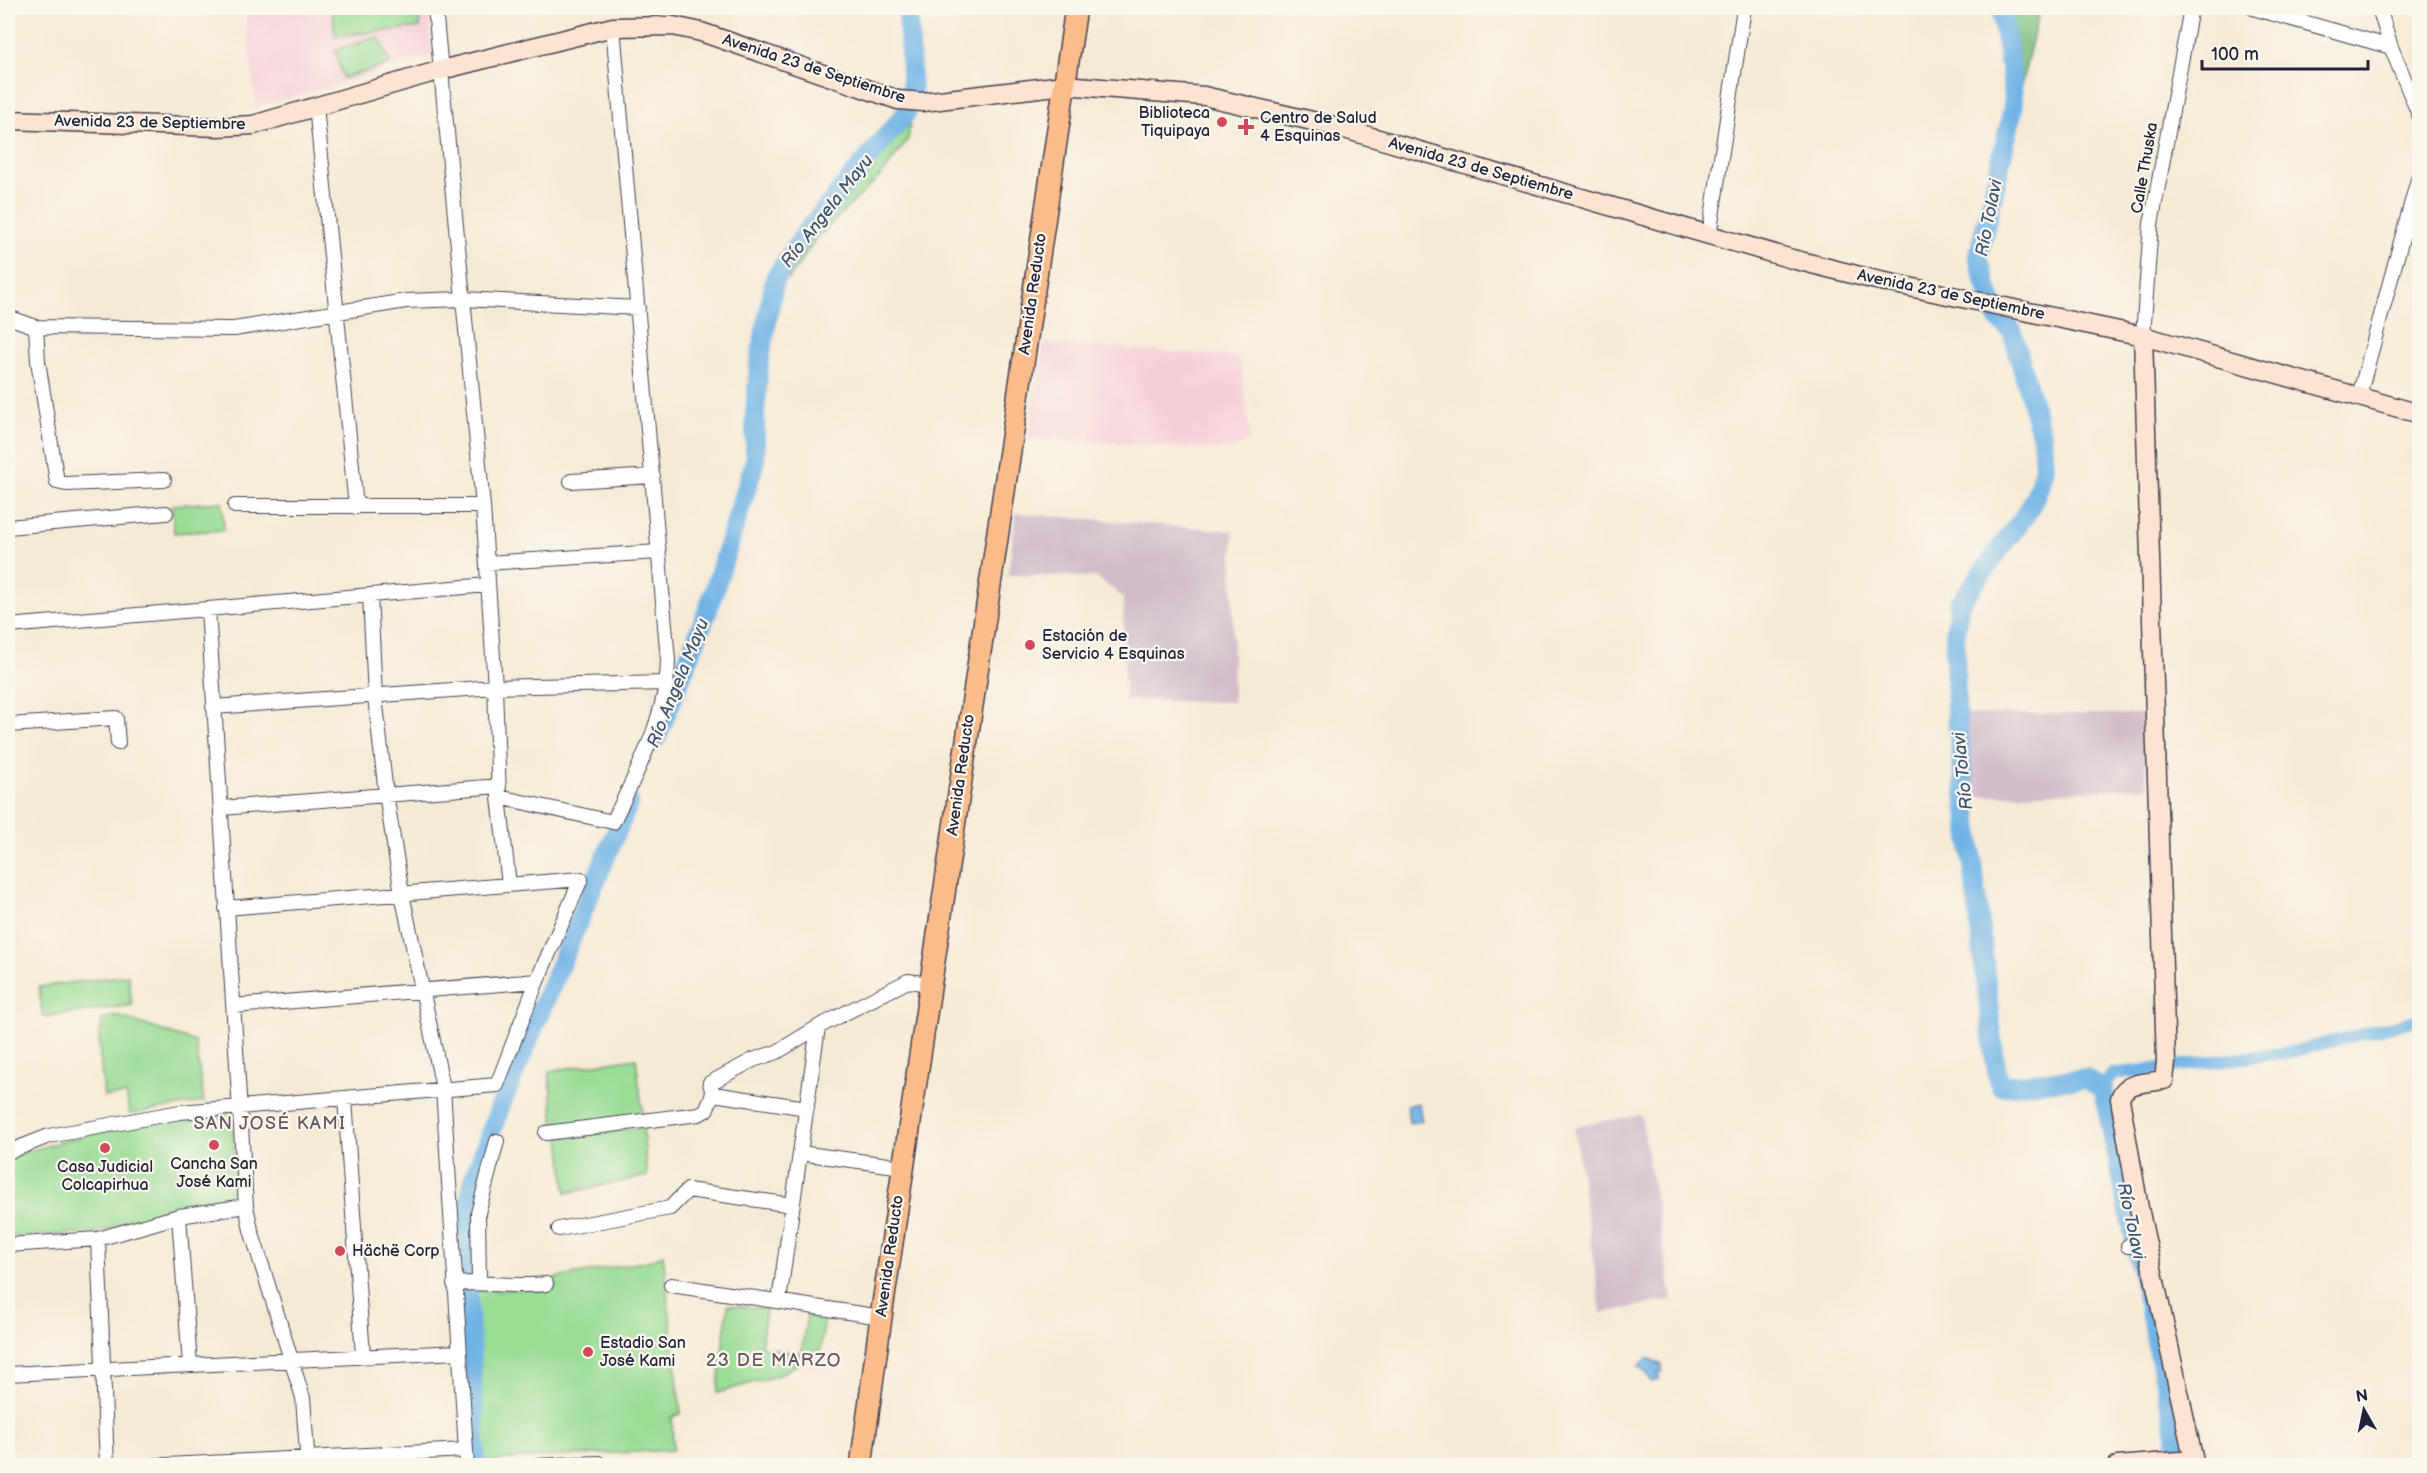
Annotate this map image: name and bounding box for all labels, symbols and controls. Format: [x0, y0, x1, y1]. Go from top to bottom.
street label: Avenida 23 de Septiembre [720, 30, 908, 108]
scale bar [2202, 33, 2368, 71]
text: 100 m [2211, 44, 2259, 65]
place label: Biblioteca Tiquipaya [1139, 104, 1210, 141]
place label: Centro de Salud 4 Esquinas [1260, 109, 1377, 146]
street label: Avenida 23 de Septiembre [54, 112, 246, 134]
marker: Biblioteca Tiquipaya [1215, 115, 1229, 129]
marker: Centro de Salud 4 Esquinas [1237, 118, 1255, 136]
street label: Calle Thuska [2128, 121, 2162, 215]
street label: Avenida 23 de Septiembre [1386, 133, 1576, 205]
water label: Río Angela Mayu [776, 150, 878, 272]
water label: Río Tolavi [1971, 177, 2007, 258]
street label: Avenida Reducto [1015, 232, 1051, 356]
street label: Avenida 23 de Septiembre [1855, 266, 2047, 324]
water label: Río Angela Mayu [643, 615, 713, 751]
place label: Estación de Servicio 4 Esquinas [1042, 627, 1185, 664]
marker: Estación de Servicio 4 Esquinas [1023, 638, 1037, 652]
street label: Avenida Reducto [943, 713, 979, 837]
water label: Río Tolavi [1948, 730, 1978, 811]
district label: SAN JOSÉ KAMI [194, 1111, 346, 1134]
marker: Cancha San José Kami [207, 1138, 221, 1152]
marker: Casa Judicial Colcapirhua [98, 1141, 112, 1155]
place label: Cancha San José Kami [170, 1155, 258, 1192]
place label: Casa Judicial Colcapirhua [57, 1158, 153, 1195]
water label: Río Tolavi [2113, 1181, 2150, 1262]
street label: Avenida Reducto [872, 1194, 908, 1318]
place label: Hächë Corp [352, 1242, 440, 1261]
marker: Hächë Corp [333, 1244, 347, 1258]
place label: Estadio San José Kami [600, 1334, 686, 1371]
marker: Estadio San José Kami [581, 1345, 595, 1359]
district label: 23 DE MARZO [706, 1350, 842, 1371]
north arrow [2334, 1380, 2394, 1440]
text: N [2354, 1386, 2369, 1407]

